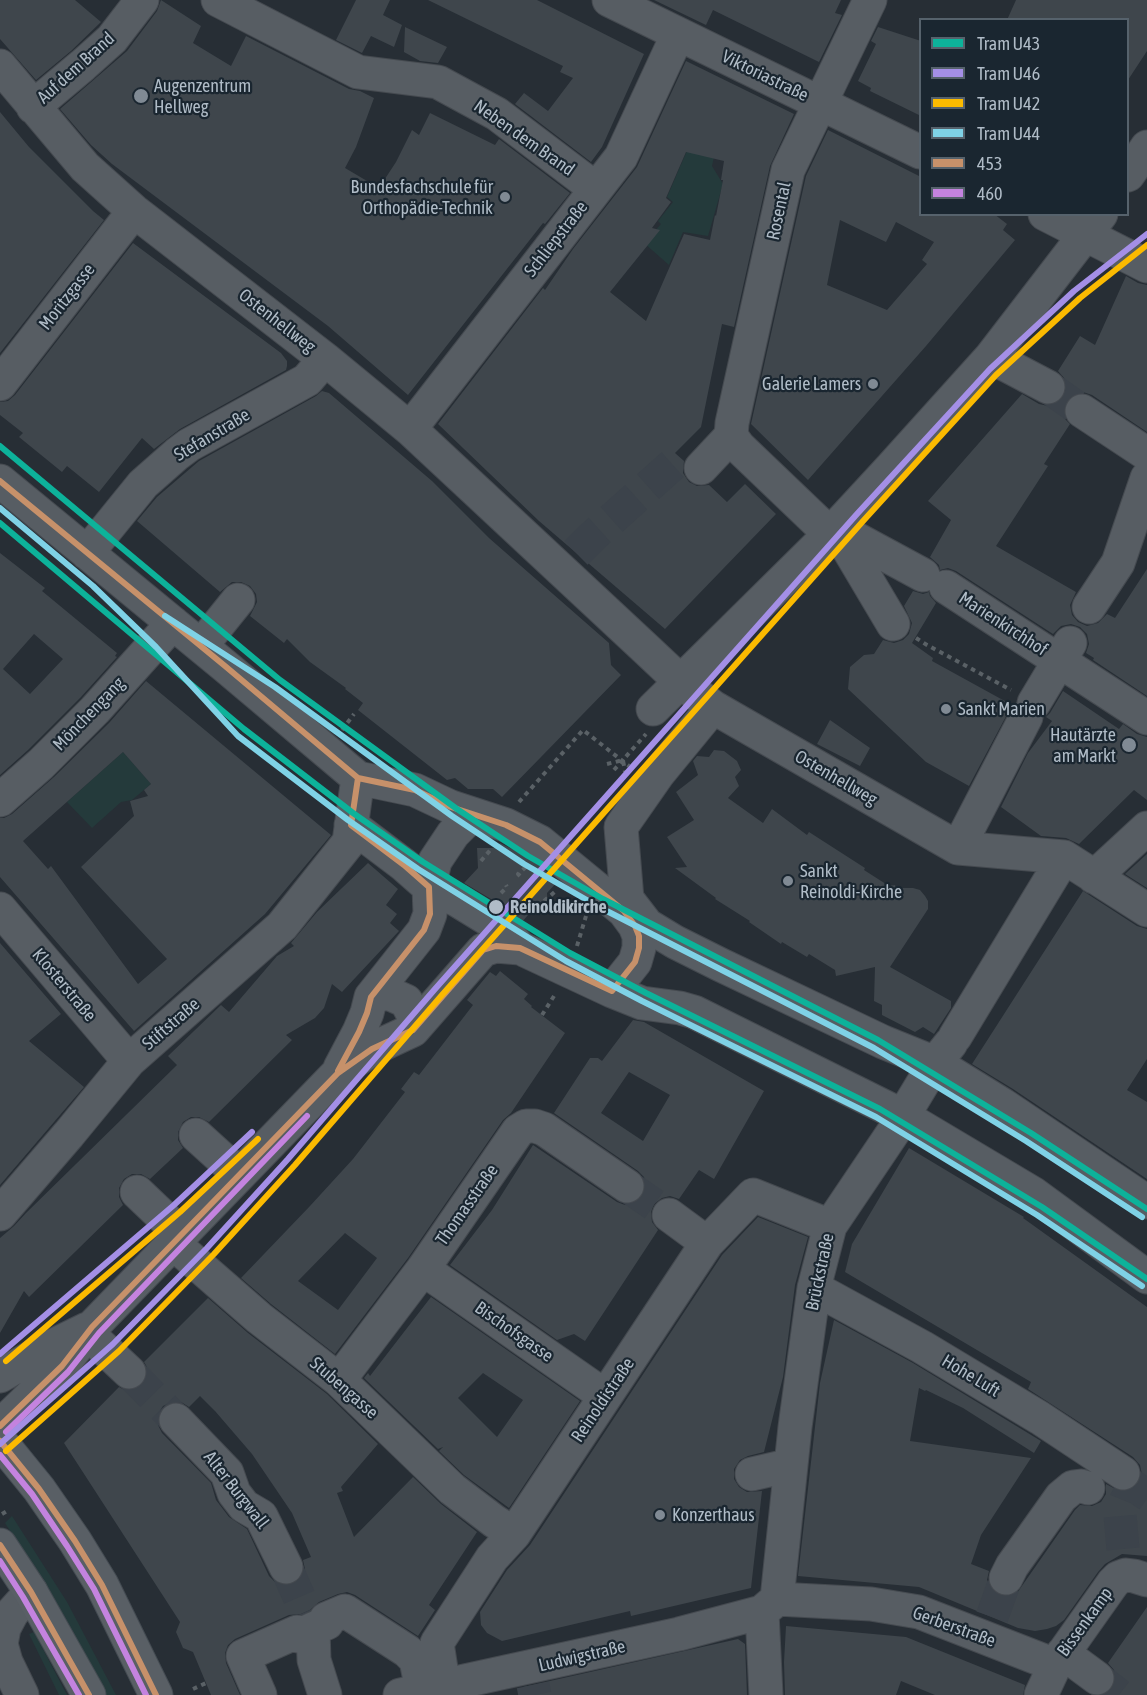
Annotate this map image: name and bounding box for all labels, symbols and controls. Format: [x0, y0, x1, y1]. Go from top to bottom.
legend [919, 18, 1129, 216]
street label: Auf dem Brand [33, 28, 119, 108]
text: Tram U43 [977, 33, 1040, 54]
street label: Viktoriastraße [718, 46, 812, 106]
text: Tram U46 [977, 63, 1040, 84]
place label: Augenzentrum Hellweg [154, 75, 251, 118]
marker: Augenzentrum Hellweg [132, 87, 150, 105]
text: Tram U42 [977, 93, 1040, 114]
street label: Neben dem Brand [470, 95, 578, 181]
text: Tram U44 [977, 123, 1040, 144]
text: 453 [977, 153, 1002, 174]
place label: Bundesfachschule für Orthopädie-Technik [351, 176, 493, 219]
street label: Rosental [762, 180, 796, 242]
text: 460 [977, 183, 1002, 204]
marker: Bundesfachschule für Orthopädie-Technik [498, 190, 512, 204]
street label: Schliepstraße [520, 197, 592, 281]
street label: Moritzgasse [34, 260, 100, 334]
street label: Ostenhellweg [234, 284, 320, 358]
place label: Galerie Lamers [762, 373, 861, 395]
marker: Galerie Lamers [866, 377, 880, 391]
street label: Stefanstraße [170, 404, 254, 466]
street label: Marienkirchhof [955, 587, 1051, 661]
street label: Mönchengang [49, 673, 129, 755]
place label: Sankt Marien [958, 698, 1045, 720]
marker: Sankt Marien [939, 702, 953, 716]
place label: Hautärzte am Markt [1050, 724, 1116, 766]
marker: Hautärzte am Markt [1120, 736, 1138, 754]
street label: Ostenhellweg [791, 746, 881, 810]
place label: Sankt Reinoldi-Kirche [800, 860, 902, 902]
marker: Sankt Reinoldi-Kirche [781, 874, 795, 888]
place label: Reinoldikirche [510, 896, 607, 918]
marker: Reinoldikirche [487, 898, 505, 916]
street label: Klosterstraße [27, 944, 101, 1026]
street label: Stiftstraße [138, 993, 204, 1055]
street label: Thomasstraße [431, 1160, 503, 1250]
street label: Brückstraße [801, 1231, 839, 1313]
street label: Bischofsgasse [471, 1297, 557, 1367]
street label: Hohe Luft [938, 1350, 1004, 1402]
street label: Stubengasse [305, 1352, 383, 1424]
street label: Reinoldistraße [567, 1354, 639, 1446]
street label: Alter Burgwall [199, 1447, 273, 1533]
place label: Konzerthaus [672, 1504, 755, 1526]
marker: Konzerthaus [653, 1508, 667, 1522]
street label: Bissenkamp [1053, 1583, 1117, 1661]
street label: Gerberstraße [910, 1602, 998, 1652]
street label: Ludwigstraße [537, 1636, 627, 1676]

